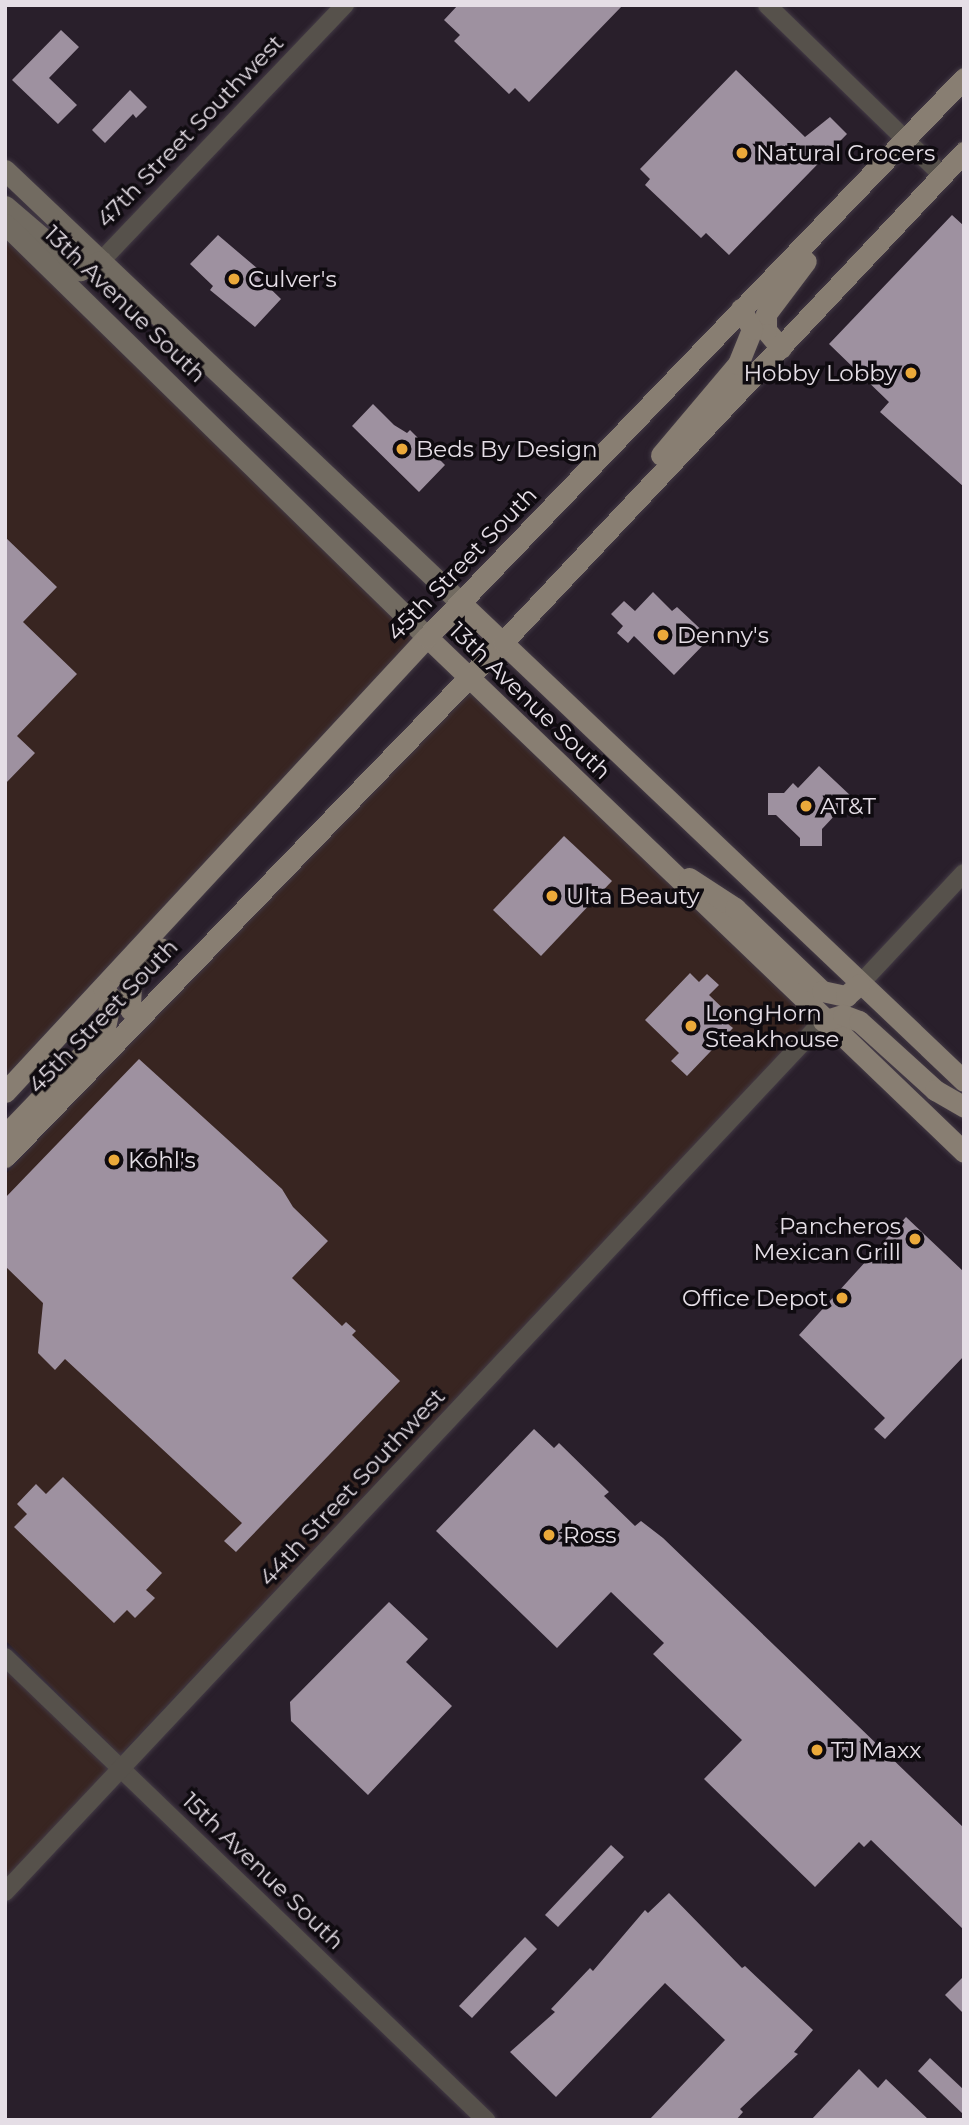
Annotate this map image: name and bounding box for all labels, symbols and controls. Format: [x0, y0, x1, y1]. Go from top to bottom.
street label: 47th Street Southwest [91, 29, 289, 233]
place label: Natural Grocers [756, 139, 935, 167]
marker: Natural Grocers [734, 145, 750, 161]
street label: 13th Avenue South [38, 220, 212, 388]
place label: Culver's [248, 265, 337, 293]
marker: Culver's [226, 271, 242, 287]
place label: Hobby Lobby [743, 359, 897, 387]
marker: Hobby Lobby [903, 365, 919, 381]
place label: Beds By Design [416, 435, 598, 463]
marker: Beds By Design [394, 441, 410, 457]
street label: 45th Street South [381, 481, 543, 647]
street label: 13th Avenue South [443, 617, 617, 785]
place label: Denny's [677, 621, 769, 649]
marker: Denny's [655, 627, 671, 643]
place label: AT&T [820, 792, 876, 820]
marker: AT&T [798, 798, 814, 814]
place label: Ulta Beauty [566, 882, 700, 910]
marker: Ulta Beauty [544, 888, 560, 904]
street label: 45th Street South [22, 933, 184, 1099]
place label: LongHorn Steakhouse [705, 999, 839, 1053]
marker: LongHorn Steakhouse [683, 1018, 699, 1034]
place label: Kohl's [128, 1146, 196, 1174]
marker: Kohl's [106, 1152, 122, 1168]
place label: Pancheros Mexican Grill [754, 1212, 901, 1266]
marker: Pancheros Mexican Grill [907, 1231, 923, 1247]
place label: Office Depot [682, 1284, 828, 1312]
marker: Office Depot [834, 1290, 850, 1306]
street label: 44th Street Southwest [253, 1383, 451, 1591]
place label: Ross [563, 1521, 616, 1549]
marker: Ross [541, 1527, 557, 1543]
place label: TJ Maxx [831, 1736, 922, 1764]
marker: TJ Maxx [809, 1742, 825, 1758]
street label: 15th Avenue South [176, 1787, 350, 1955]

